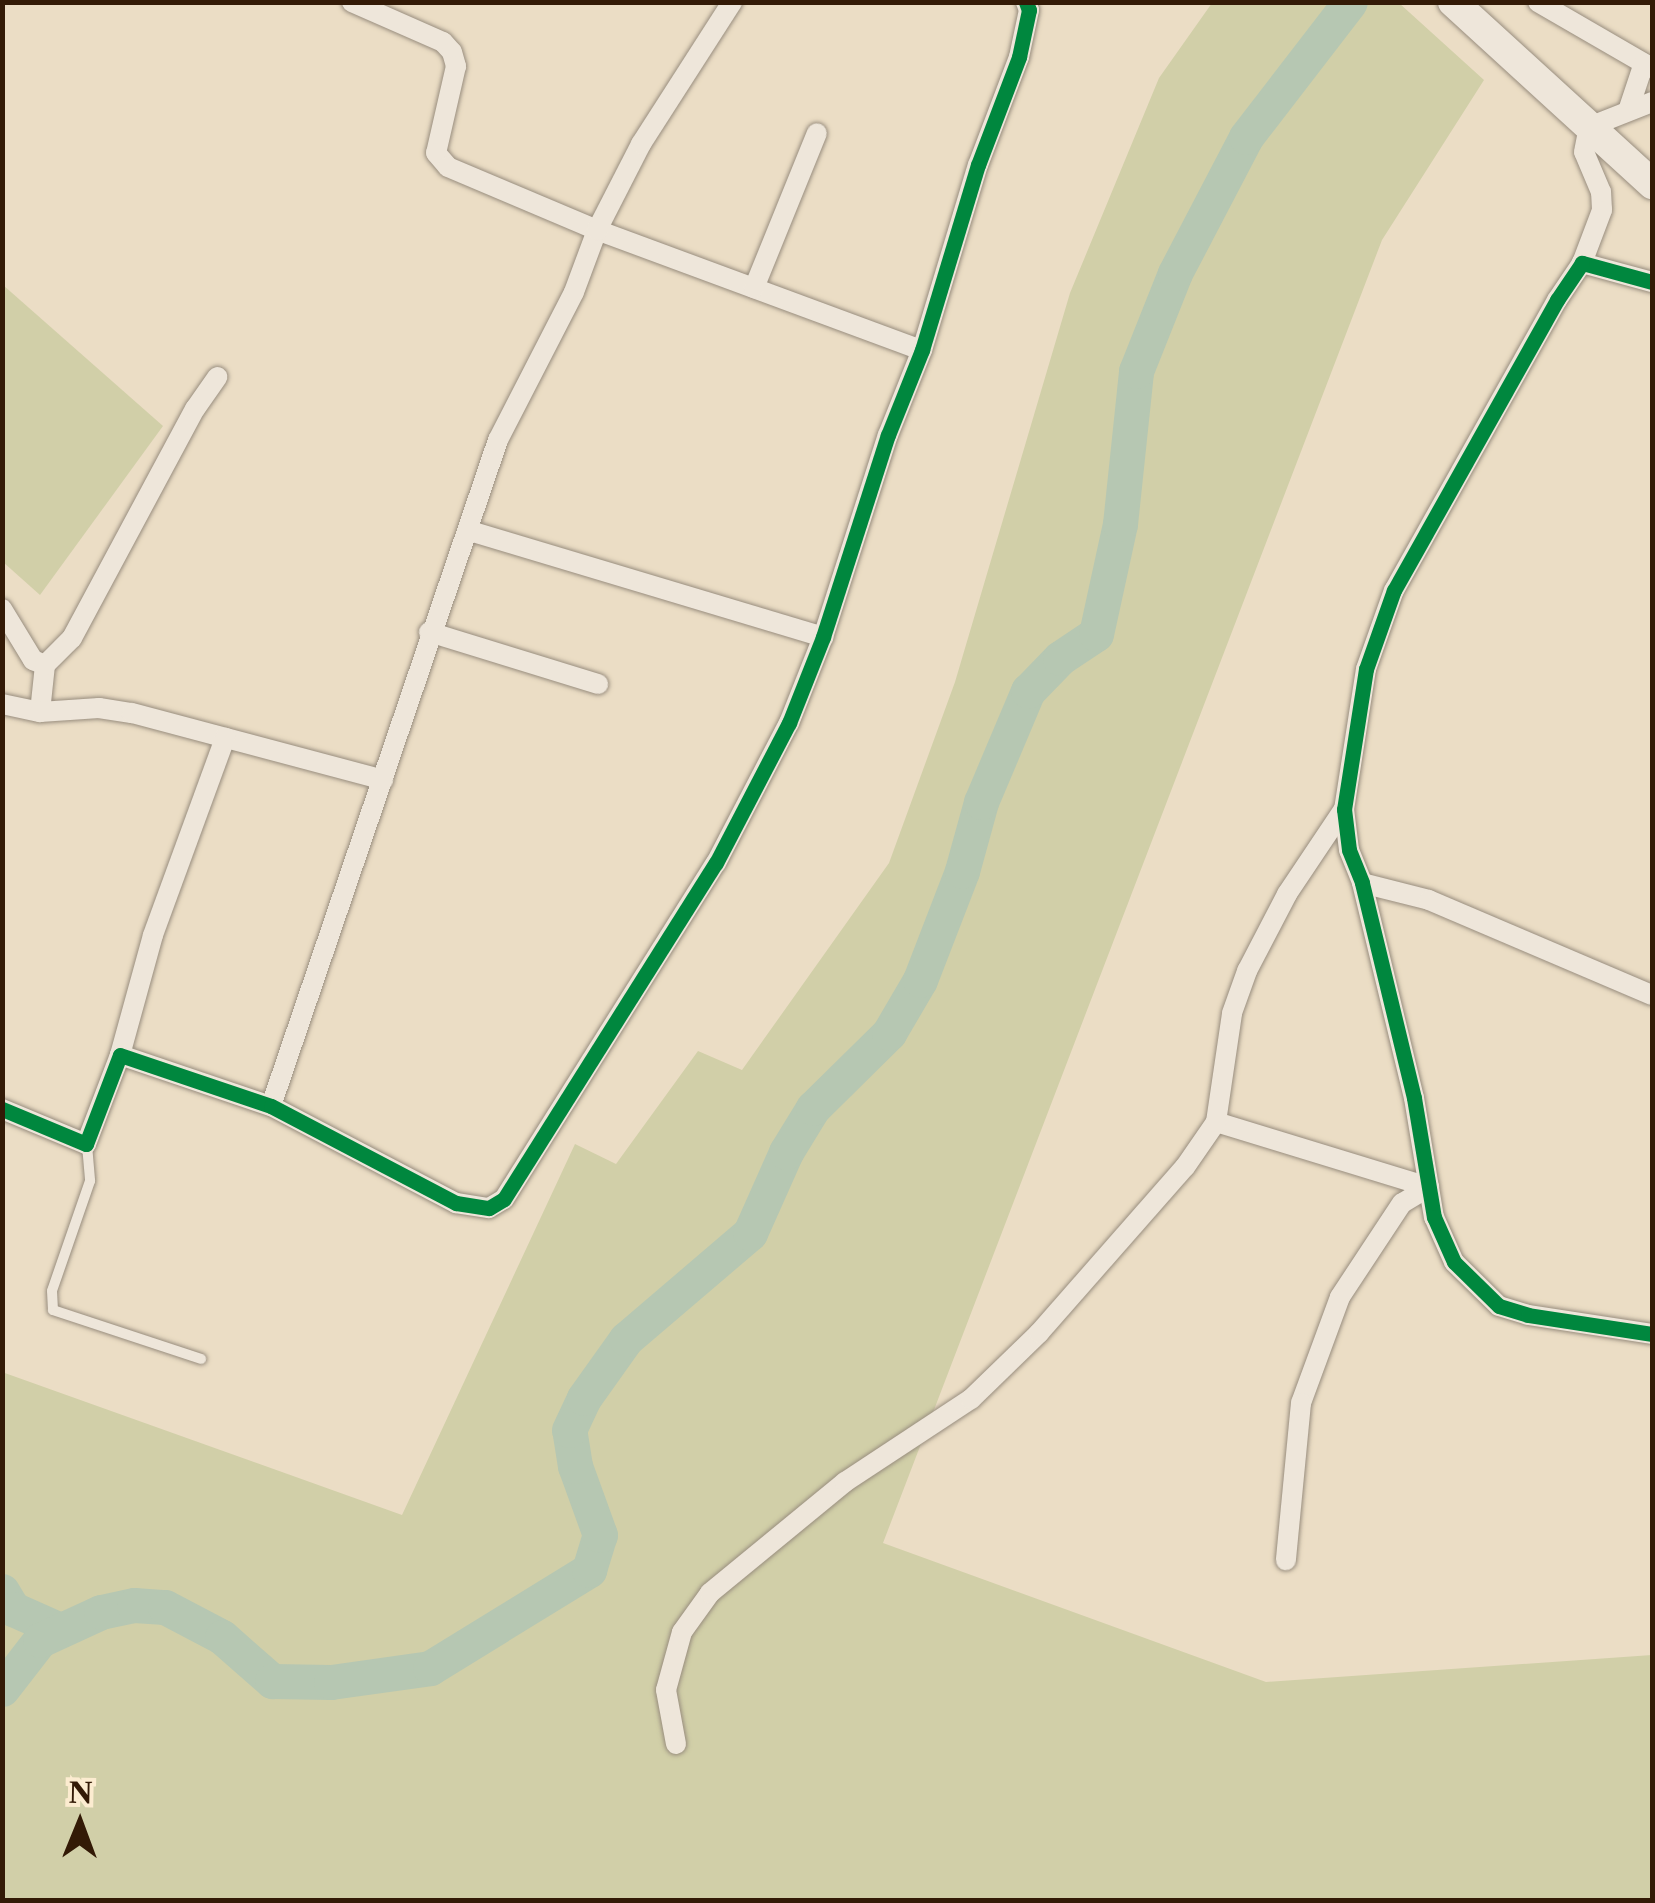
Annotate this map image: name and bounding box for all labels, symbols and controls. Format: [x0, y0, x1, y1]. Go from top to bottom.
north arrow [30, 1773, 130, 1873]
text: N [68, 1776, 93, 1810]

